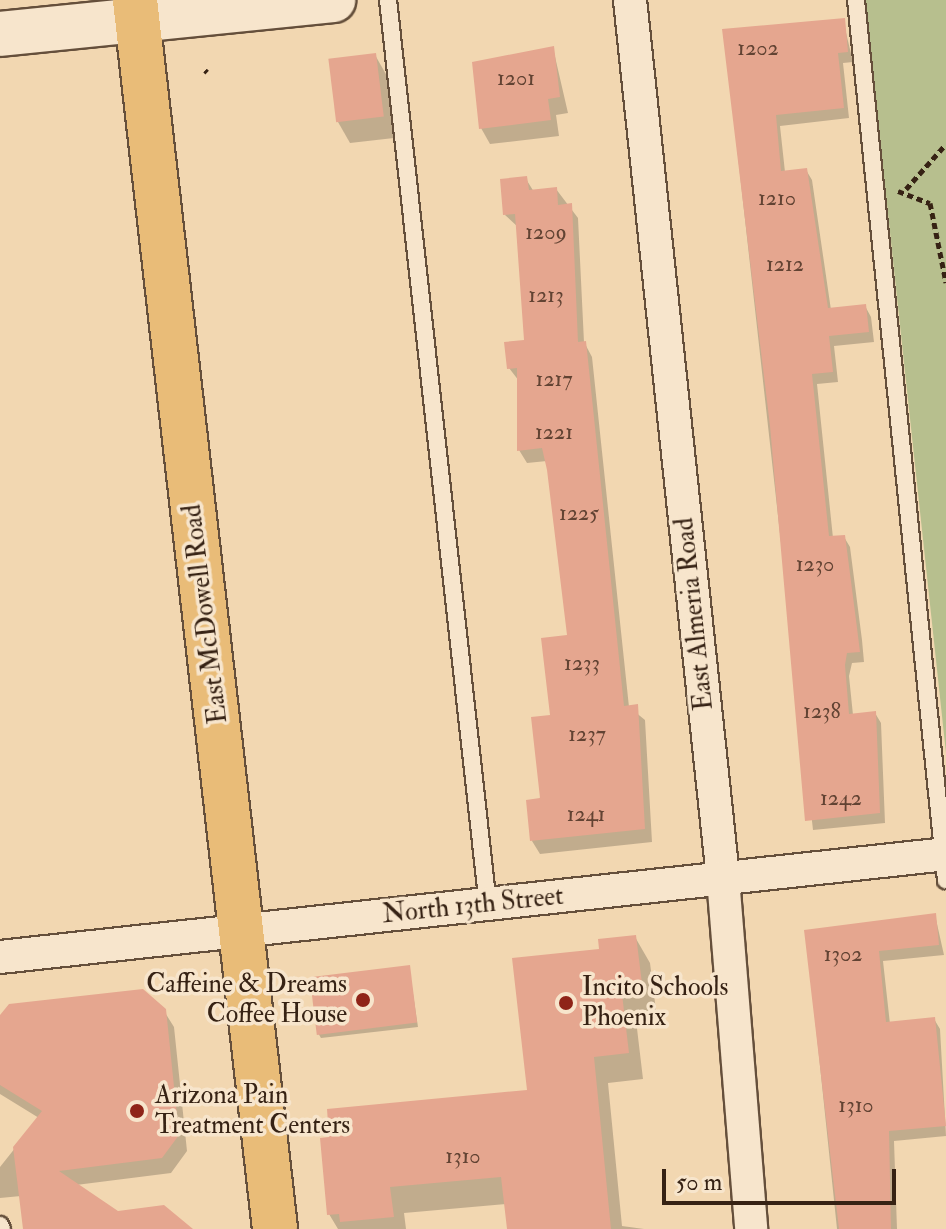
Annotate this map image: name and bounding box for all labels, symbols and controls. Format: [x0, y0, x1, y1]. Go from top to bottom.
house number: 1202 [737, 36, 779, 62]
house number: 1201 [497, 66, 535, 92]
house number: 1210 [758, 186, 796, 212]
house number: 1209 [525, 220, 567, 246]
house number: 1212 [766, 252, 804, 278]
house number: 1213 [528, 283, 564, 309]
house number: 1217 [536, 367, 572, 393]
house number: 1221 [535, 420, 573, 446]
house number: 1225 [559, 501, 599, 527]
street label: East McDowell Road [177, 503, 235, 725]
street label: East Almeria Road [669, 516, 721, 712]
house number: 1230 [796, 552, 834, 578]
house number: 1233 [564, 651, 600, 677]
house number: 1238 [803, 699, 841, 725]
house number: 1237 [568, 722, 606, 748]
house number: 1242 [820, 786, 862, 812]
house number: 1241 [567, 802, 605, 828]
street label: North 13th Street [381, 881, 565, 931]
house number: 1302 [824, 942, 862, 968]
place label: Caffeine & Dreams Coffee House [146, 969, 347, 1030]
place label: Incito Schools Phoenix [582, 972, 728, 1034]
marker: Caffeine & Dreams Coffee House [354, 991, 372, 1009]
marker: Incito Schools Phoenix [557, 994, 575, 1012]
place label: Arizona Pain Treatment Centers [155, 1080, 350, 1142]
house number: 1310 [838, 1093, 874, 1119]
marker: Arizona Pain Treatment Centers [126, 1100, 148, 1122]
house number: 1310 [445, 1144, 481, 1170]
scale bar [666, 1153, 900, 1203]
text: 50 m [676, 1167, 722, 1198]

